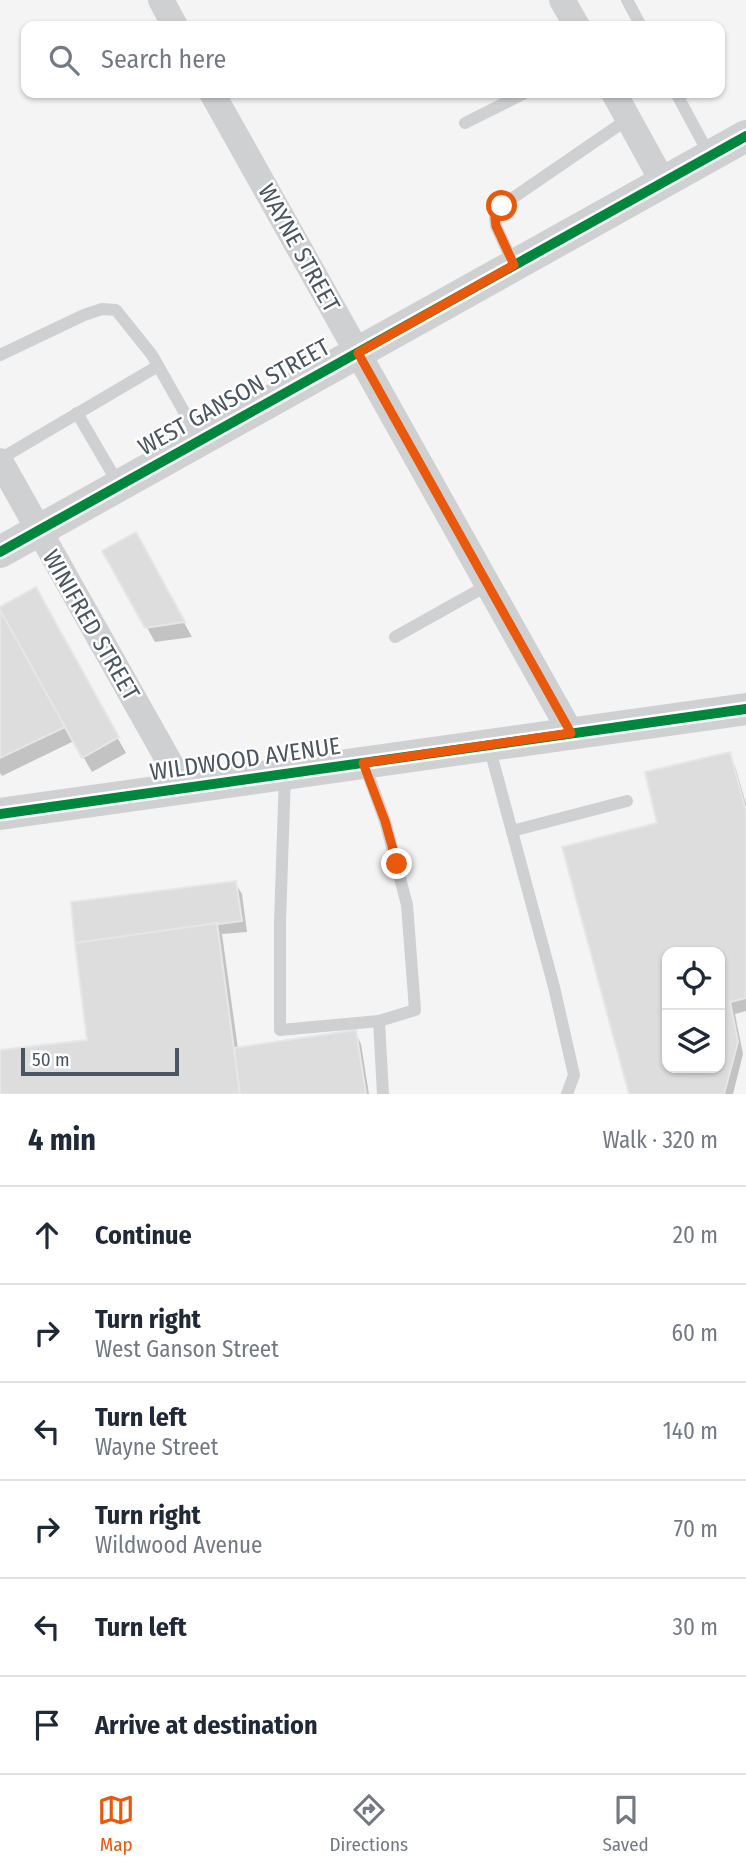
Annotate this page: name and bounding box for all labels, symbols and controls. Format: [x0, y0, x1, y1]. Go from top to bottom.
search box [21, 21, 725, 98]
icon: search [45, 41, 83, 79]
text: Search here [101, 44, 226, 75]
street label: WAYNE STREET [252, 179, 346, 317]
route start [486, 190, 517, 221]
street label: WEST GANSON STREET [133, 333, 335, 461]
street label: WINIFRED STREET [37, 545, 145, 705]
street label: WILDWOOD AVENUE [148, 732, 342, 786]
route end [381, 848, 412, 879]
map controls [662, 947, 725, 1073]
button: locate [662, 947, 725, 1010]
button: layers [662, 1010, 725, 1073]
scale bar [21, 1045, 178, 1077]
text: 50 m [32, 1048, 70, 1071]
text: 4 min [28, 1122, 96, 1158]
text: Walk · 320 m [603, 1126, 718, 1154]
icon: ahead [28, 1216, 66, 1254]
text: Continue [95, 1220, 192, 1251]
text: 20 m [673, 1221, 718, 1249]
text: Turn right [95, 1304, 201, 1335]
icon: right [28, 1314, 66, 1352]
text: 60 m [672, 1319, 718, 1347]
text: West Ganson Street [95, 1335, 279, 1363]
text: Turn left [95, 1402, 187, 1433]
icon: left [28, 1412, 66, 1450]
text: 140 m [663, 1417, 718, 1445]
text: Wayne Street [95, 1433, 218, 1461]
text: Turn right [95, 1500, 201, 1531]
icon: right [28, 1510, 66, 1548]
text: 70 m [674, 1515, 718, 1543]
text: Wildwood Avenue [95, 1531, 262, 1559]
icon: left [28, 1608, 66, 1646]
text: Turn left [95, 1612, 187, 1643]
text: 30 m [673, 1613, 718, 1641]
icon: arrive [28, 1706, 66, 1744]
text: Arrive at destination [95, 1710, 318, 1741]
tab: Map [97, 1791, 135, 1856]
tab: Directions [329, 1791, 408, 1856]
tab: Saved [602, 1791, 649, 1856]

